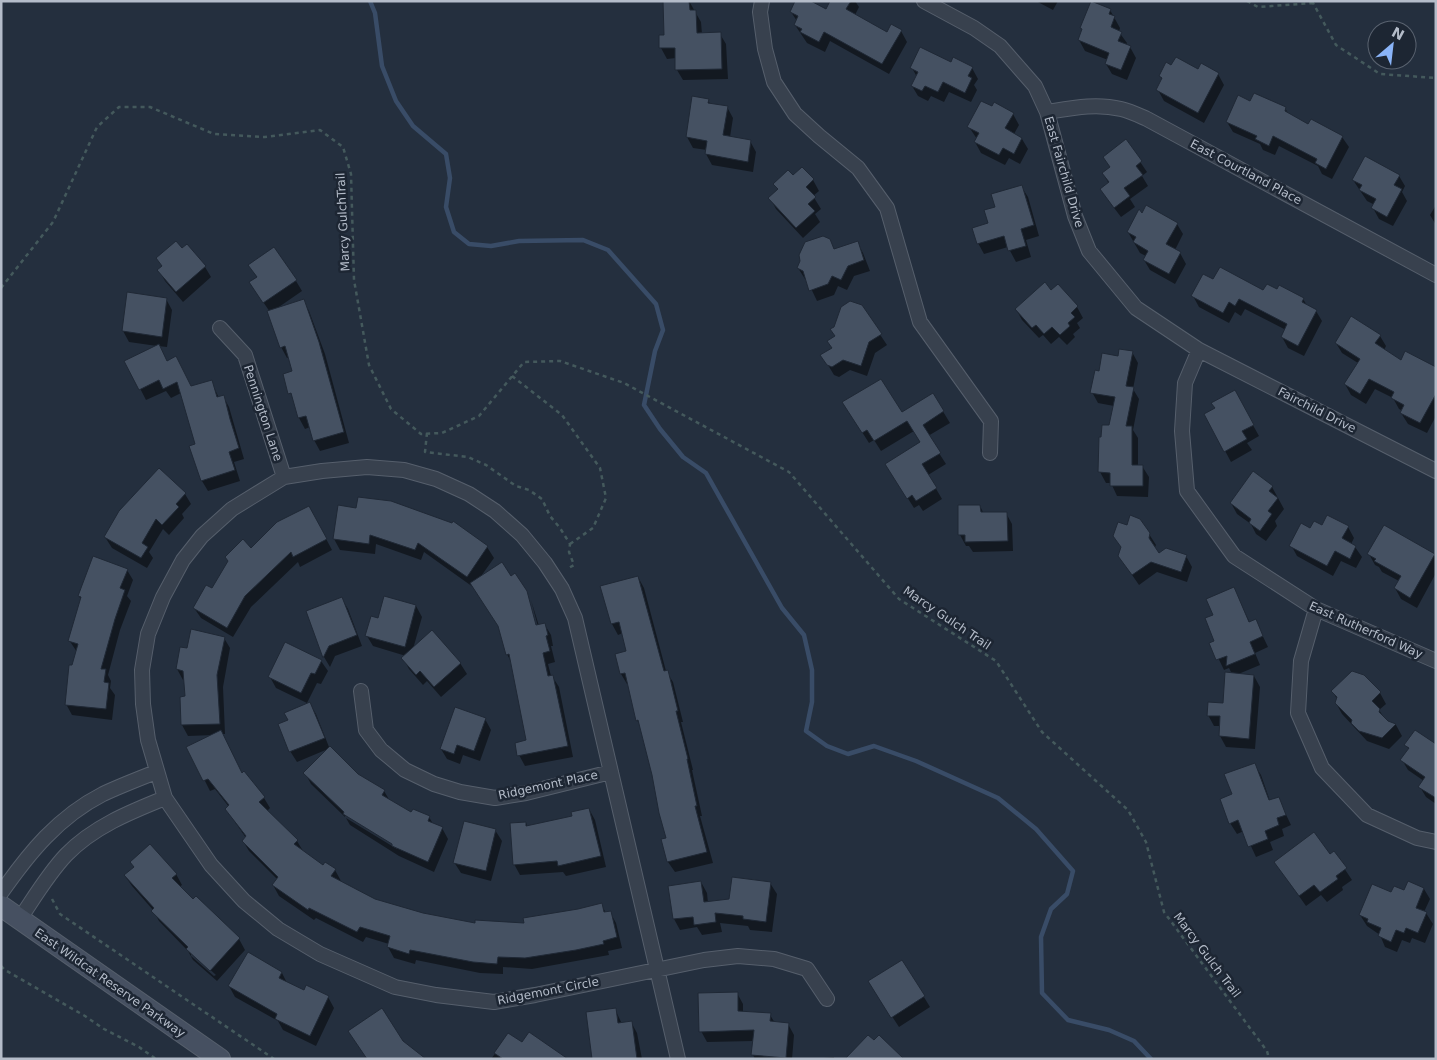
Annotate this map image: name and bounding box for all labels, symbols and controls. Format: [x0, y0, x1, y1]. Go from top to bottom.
north arrow [1367, 20, 1417, 70]
text: N [1389, 24, 1407, 43]
street label: East Fairchild Drive [1041, 115, 1087, 229]
street label: East Courtland Place [1188, 137, 1304, 207]
street label: Marcy GulchTrail [333, 172, 353, 272]
street label: Pennington Lane [241, 363, 285, 463]
street label: Fairchild Drive [1276, 384, 1358, 436]
street label: Marcy Gulch Trail [901, 583, 993, 653]
street label: East Rutherford Way [1307, 599, 1425, 661]
street label: Ridgemont Place [497, 768, 599, 802]
street label: Marcy Gulch Trail [1171, 910, 1243, 1000]
street label: East Wildcat Reserve Parkway [32, 926, 188, 1040]
street label: Ridgemont Circle [496, 974, 600, 1008]

